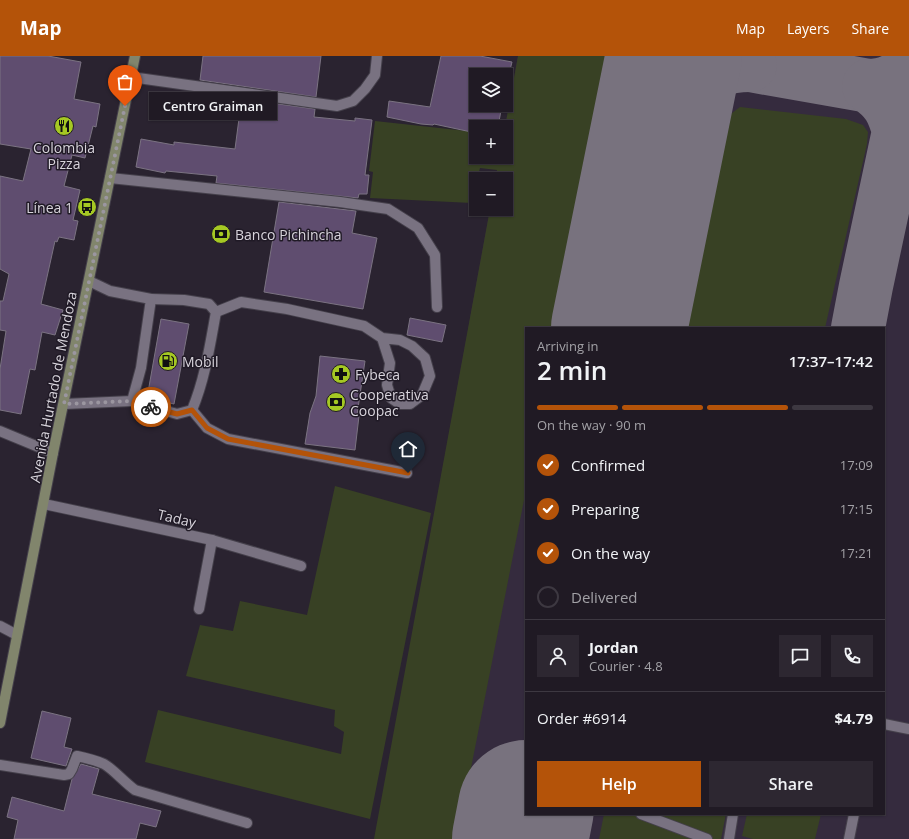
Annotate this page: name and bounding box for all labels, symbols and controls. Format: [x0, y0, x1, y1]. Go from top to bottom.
text: Map [20, 15, 61, 41]
text: Map [736, 19, 765, 38]
text: Layers [787, 19, 829, 38]
text: Share [851, 19, 889, 38]
pin [108, 65, 142, 106]
map controls [469, 68, 513, 216]
button: layers [469, 68, 513, 112]
icon: bag [114, 71, 136, 93]
callout: Centro Graiman [149, 92, 277, 120]
text: Centro Graiman [163, 97, 263, 115]
restaurant icon: Colombia Pizza [53, 115, 75, 137]
button: + [469, 120, 513, 164]
place label: Colombia Pizza [33, 138, 95, 173]
button: − [469, 172, 513, 216]
bus stop icon: Línea 1 [76, 196, 98, 218]
place label: Línea 1 [26, 198, 73, 217]
bank icon: Banco Pichincha [210, 223, 232, 245]
place label: Banco Pichincha [235, 225, 342, 244]
street label: Avenida Hurtado de Mendoza [25, 290, 81, 484]
text: Arriving in [537, 337, 599, 355]
fuel station icon: Mobil [157, 350, 179, 372]
text: 17:37–17:42 [789, 351, 873, 371]
place label: Mobil [182, 352, 219, 371]
text: 2 min [537, 352, 607, 388]
pharmacy icon: Fybeca [330, 363, 352, 385]
place label: Fybeca [355, 365, 400, 384]
place label: Cooperativa Coopac [350, 385, 429, 420]
courier [131, 387, 171, 427]
bank icon: Cooperativa Coopac [325, 391, 347, 413]
icon: bike [140, 396, 162, 418]
text: On the way · 90 m [537, 416, 646, 434]
pin [391, 432, 425, 473]
icon: home [397, 438, 419, 460]
icon: check [537, 454, 559, 476]
text: Confirmed [571, 455, 645, 475]
text: 17:09 [840, 456, 873, 474]
icon: check [537, 498, 559, 520]
text: Preparing [571, 499, 639, 519]
text: 17:15 [840, 500, 873, 518]
street label: Taday [156, 504, 199, 532]
icon: check [537, 542, 559, 564]
text: On the way [571, 543, 650, 563]
text: 17:21 [840, 544, 873, 562]
text: Delivered [571, 587, 638, 607]
button: person [537, 635, 579, 677]
button: chat [779, 635, 821, 677]
button: phone [831, 635, 873, 677]
text: Jordan [589, 637, 638, 657]
text: Courier · 4.8 [589, 657, 663, 675]
text: Order #6914 [537, 708, 626, 728]
text: $4.79 [834, 708, 873, 728]
button: Help [537, 761, 701, 807]
button: Share [709, 761, 873, 807]

